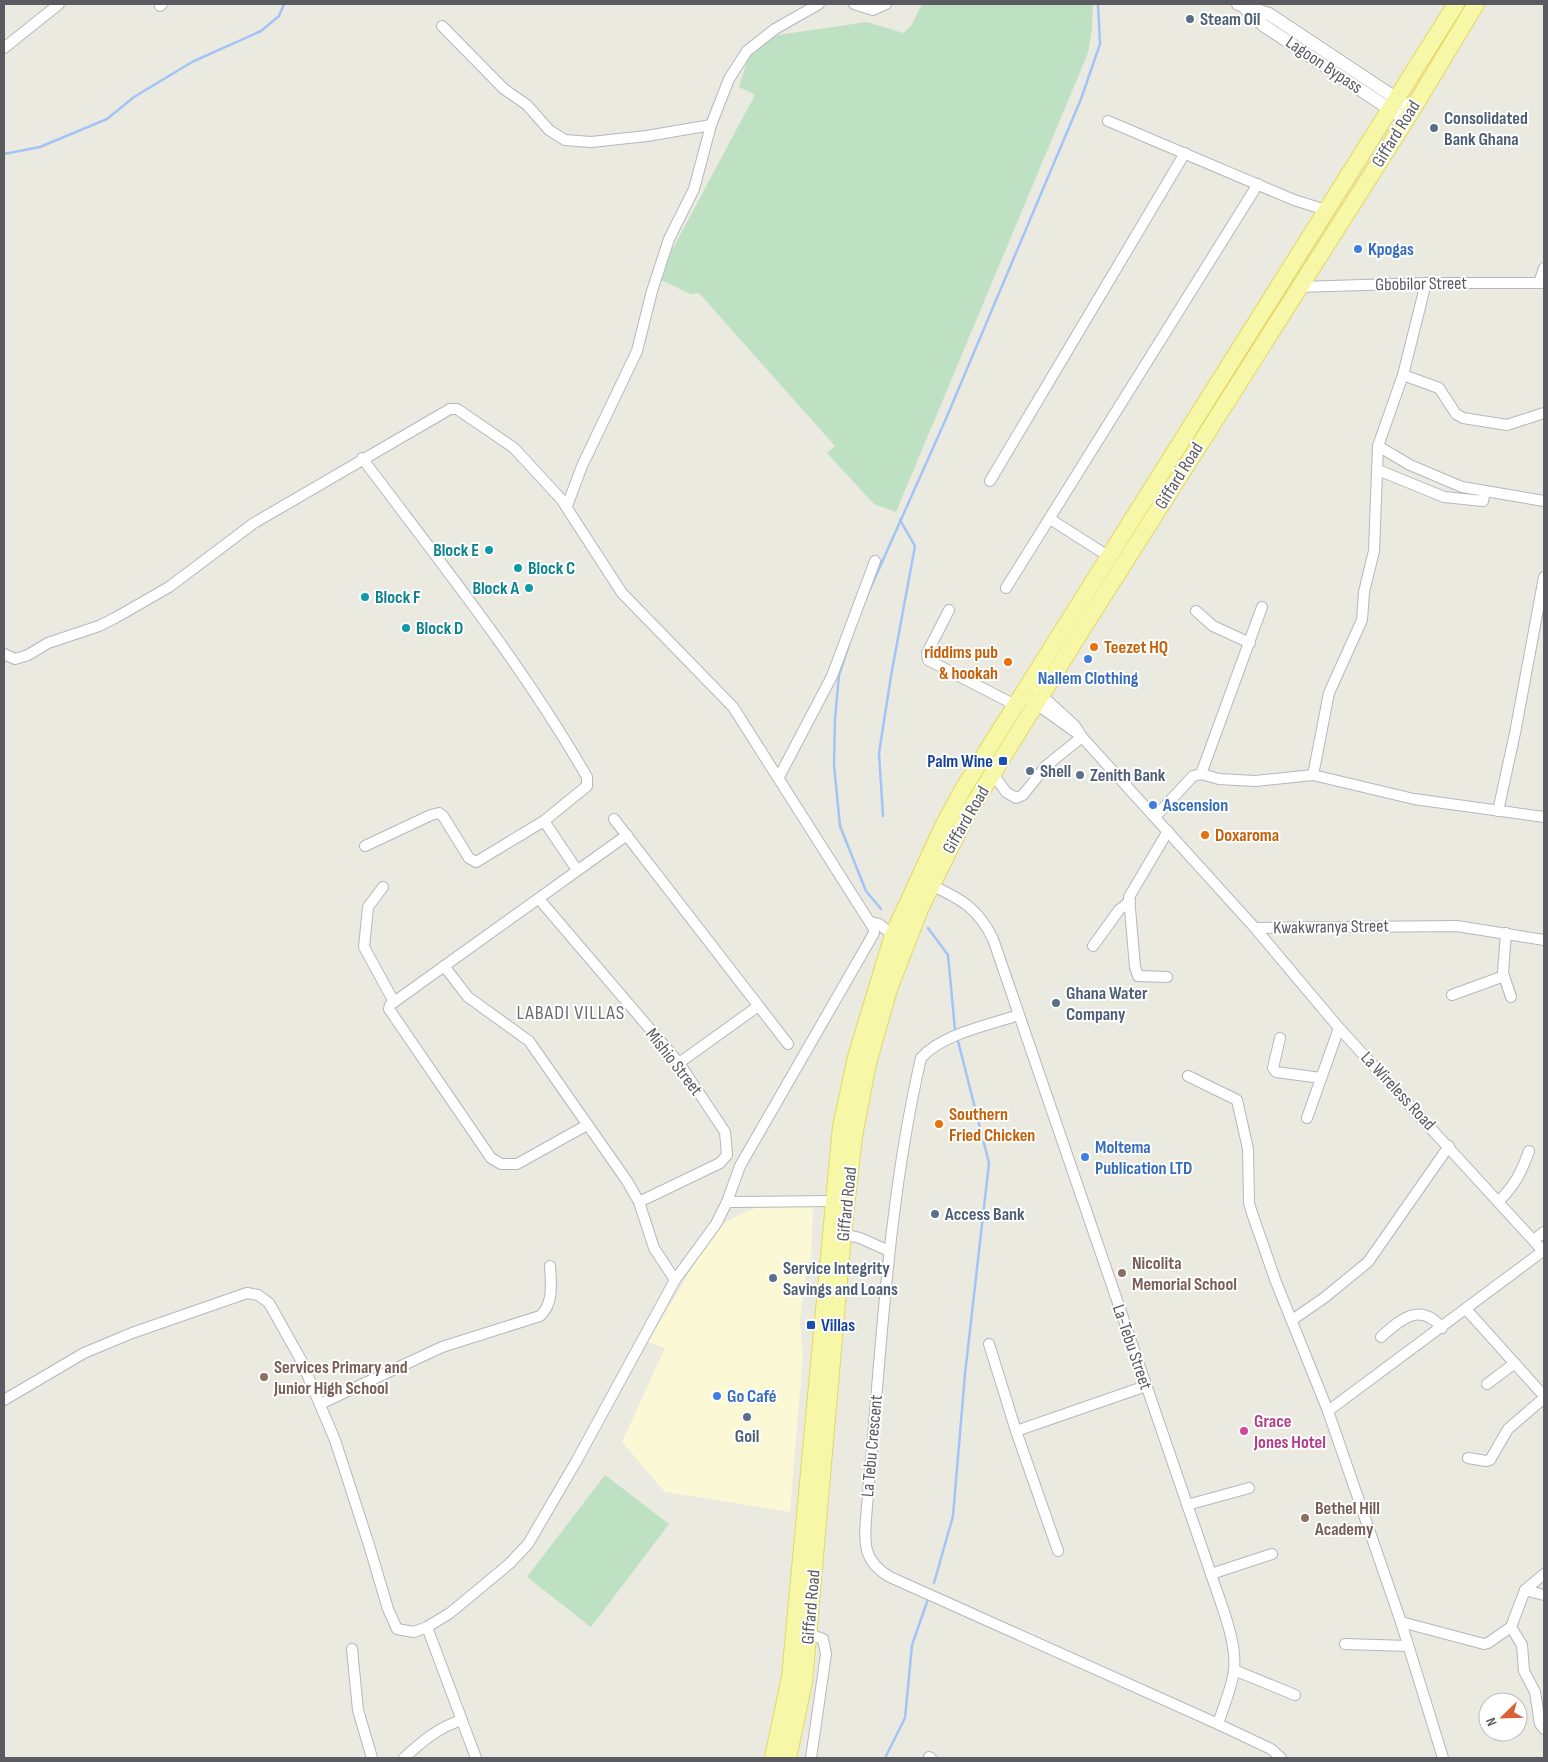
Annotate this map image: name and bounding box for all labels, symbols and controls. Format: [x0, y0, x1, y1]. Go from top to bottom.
place label: Steam Oil [1200, 9, 1260, 30]
marker: Steam Oil [1184, 13, 1196, 25]
street label: Lagoon Bypass [1282, 32, 1366, 98]
street label: Giffard Road [1367, 97, 1425, 171]
place label: Consolidated Bank Ghana [1444, 108, 1528, 150]
marker: Consolidated Bank Ghana [1428, 122, 1440, 134]
place label: Kpogas [1368, 239, 1414, 260]
marker: Kpogas [1352, 243, 1364, 255]
street label: Gbobilor Street [1375, 273, 1467, 295]
street label: Giffard Road [1150, 439, 1208, 513]
place label: Block E [433, 540, 479, 561]
marker: Block E [483, 544, 495, 556]
place label: Block C [528, 558, 575, 579]
marker: Block C [512, 562, 524, 574]
place label: Block A [472, 578, 519, 599]
marker: Block A [523, 582, 535, 594]
place label: Block F [375, 587, 421, 608]
marker: Block F [359, 591, 371, 603]
place label: Block D [416, 618, 463, 639]
marker: Block D [400, 622, 412, 634]
place label: Teezet HQ [1104, 637, 1168, 658]
marker: Teezet HQ [1088, 641, 1100, 653]
place label: riddims pub & hookah [924, 642, 998, 684]
marker: Nallem Clothing [1082, 653, 1094, 665]
marker: riddims pub & hookah [1002, 656, 1014, 668]
place label: Nallem Clothing [1038, 668, 1139, 689]
place label: Palm Wine [927, 751, 993, 772]
marker: Palm Wine [997, 755, 1009, 767]
place label: Shell [1040, 761, 1071, 782]
marker: Shell [1024, 765, 1036, 777]
place label: Zenith Bank [1090, 765, 1166, 786]
marker: Zenith Bank [1074, 769, 1086, 781]
street label: Giffard Road [938, 782, 994, 858]
place label: Ascension [1162, 795, 1228, 816]
marker: Ascension [1147, 799, 1159, 811]
place label: Doxaroma [1215, 825, 1279, 846]
marker: Doxaroma [1199, 829, 1211, 841]
street label: Kwakwranya Street [1273, 915, 1389, 939]
place label: Ghana Water Company [1066, 983, 1148, 1025]
marker: Ghana Water Company [1050, 997, 1062, 1009]
district label: LABADI VILLAS [517, 1001, 625, 1025]
street label: Mishio Street [641, 1024, 707, 1100]
street label: La Wireless Road [1356, 1047, 1440, 1135]
place label: Southern Fried Chicken [949, 1104, 1035, 1146]
marker: Southern Fried Chicken [933, 1118, 945, 1130]
place label: Moltema Publication LTD [1095, 1137, 1192, 1179]
marker: Moltema Publication LTD [1079, 1151, 1091, 1163]
street label: Giffard Road [833, 1166, 861, 1242]
place label: Access Bank [944, 1204, 1025, 1225]
marker: Access Bank [929, 1208, 941, 1220]
place label: Nicolita Memorial School [1132, 1253, 1237, 1295]
place label: Service Integrity Savings and Loans [783, 1258, 898, 1300]
marker: Nicolita Memorial School [1116, 1267, 1128, 1279]
marker: Service Integrity Savings and Loans [767, 1272, 779, 1284]
street label: La-Tebu Street [1108, 1302, 1157, 1393]
place label: Villas [821, 1315, 855, 1336]
marker: Villas [805, 1319, 817, 1331]
place label: Services Primary and Junior High School [273, 1357, 408, 1399]
marker: Services Primary and Junior High School [258, 1371, 270, 1383]
place label: Go Café [727, 1386, 777, 1407]
marker: Go Café [711, 1390, 723, 1402]
street label: La Tebu Crescent [857, 1393, 887, 1498]
marker: Goil [741, 1411, 753, 1423]
place label: Grace Jones Hotel [1253, 1411, 1326, 1453]
marker: Grace Jones Hotel [1238, 1425, 1250, 1437]
place label: Goil [735, 1426, 759, 1447]
place label: Bethel Hill Academy [1314, 1498, 1380, 1540]
marker: Bethel Hill Academy [1299, 1512, 1311, 1524]
street label: Giffard Road [797, 1569, 825, 1645]
north arrow [1478, 1692, 1528, 1742]
text: N [1482, 1715, 1501, 1729]

